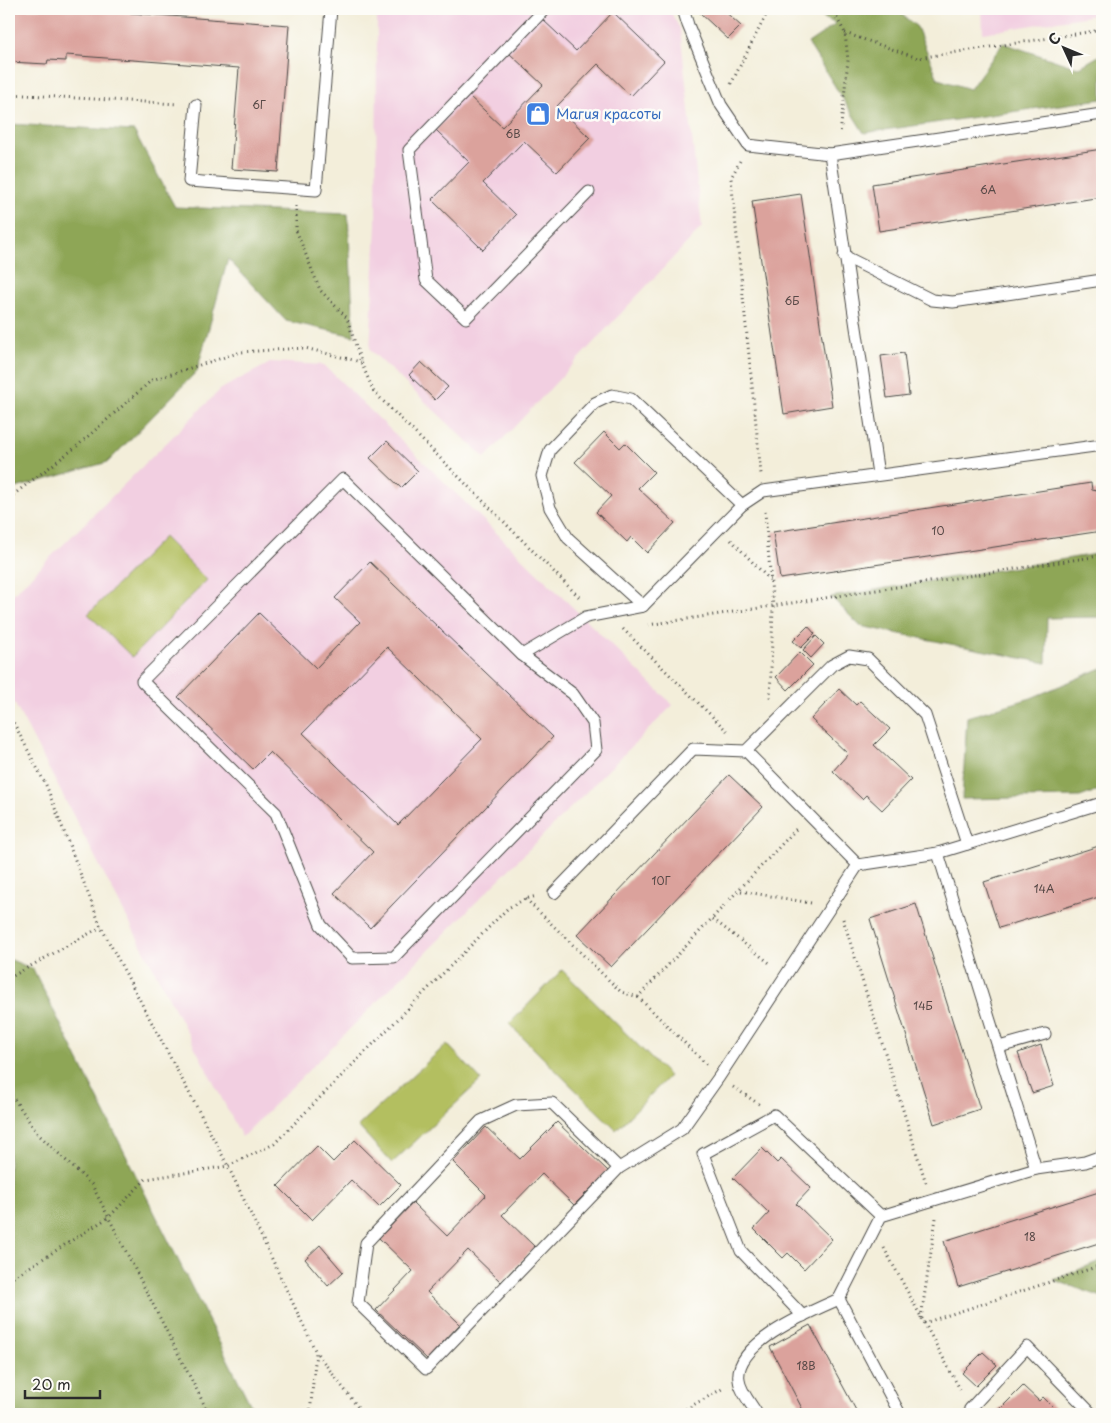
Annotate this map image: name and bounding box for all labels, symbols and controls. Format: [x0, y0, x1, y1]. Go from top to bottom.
north arrow [1038, 22, 1088, 72]
text: С [1043, 28, 1065, 50]
house number: 6Г [252, 96, 266, 113]
shop icon: Магия красоты [525, 101, 551, 127]
place label: Магия красоты [556, 103, 661, 124]
house number: 6В [506, 125, 520, 142]
house number: 6А [980, 181, 997, 198]
house number: 6Б [785, 292, 799, 309]
house number: 10 [932, 522, 944, 539]
house number: 10Г [652, 872, 670, 889]
house number: 14А [1034, 880, 1055, 897]
house number: 14Б [913, 997, 933, 1014]
house number: 18 [1024, 1228, 1036, 1245]
house number: 18В [796, 1357, 816, 1374]
scale bar [25, 1368, 100, 1400]
text: 20 m [32, 1372, 71, 1395]

